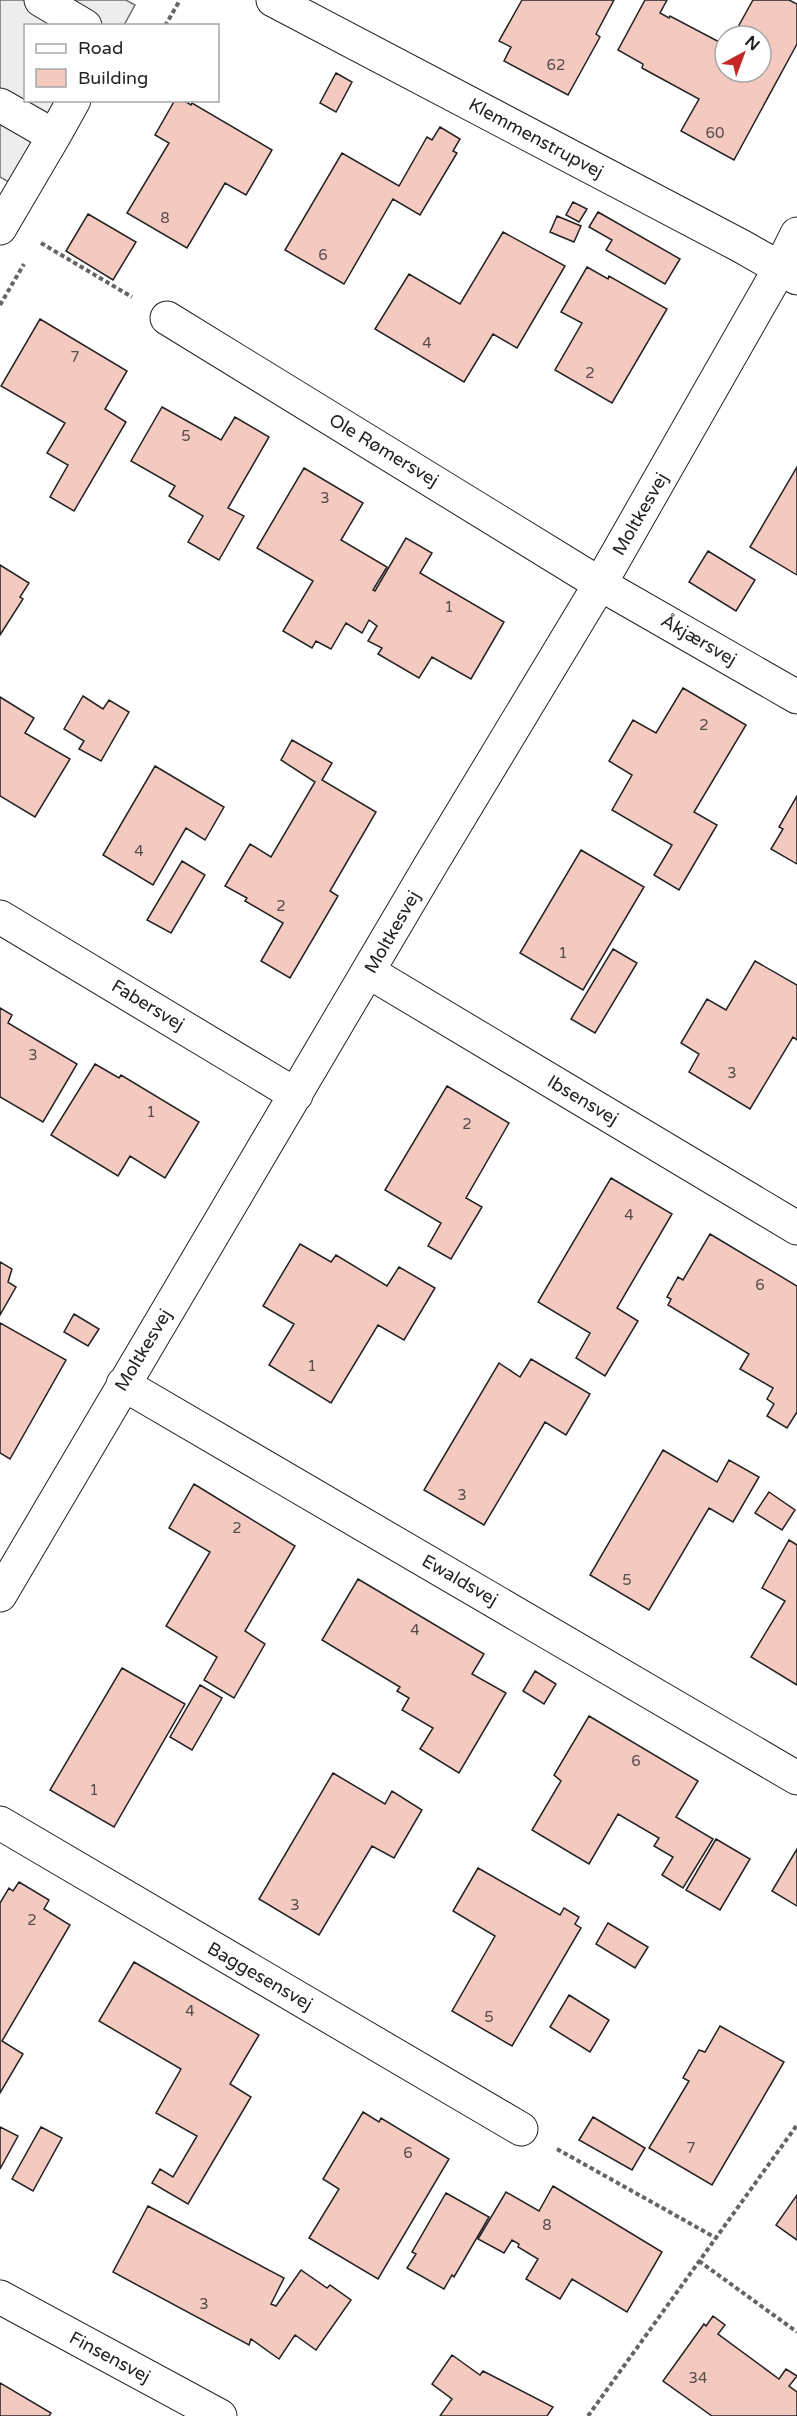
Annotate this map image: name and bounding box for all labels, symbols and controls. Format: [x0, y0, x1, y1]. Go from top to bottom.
legend [24, 24, 219, 102]
north arrow [713, 24, 773, 84]
text: N [741, 32, 764, 55]
text: Road [78, 37, 123, 59]
house number: 62 [547, 56, 565, 74]
text: Building [78, 67, 148, 89]
street label: Klemmenstrupvej [465, 93, 607, 183]
house number: 60 [706, 124, 724, 142]
house number: 8 [160, 209, 170, 227]
house number: 6 [318, 246, 328, 264]
house number: 4 [422, 334, 432, 352]
house number: 7 [70, 348, 80, 366]
house number: 2 [585, 364, 595, 382]
street label: Ole Rømersvej [325, 409, 443, 491]
house number: 5 [181, 427, 191, 445]
street label: Moltkesvej [607, 469, 673, 559]
house number: 3 [320, 489, 330, 507]
house number: 1 [444, 598, 454, 616]
street label: Åkjærsvej [657, 610, 741, 670]
house number: 2 [699, 716, 709, 734]
house number: 4 [134, 842, 144, 860]
street label: Moltkesvej [359, 887, 425, 977]
house number: 2 [276, 897, 286, 915]
house number: 1 [558, 944, 568, 962]
street label: Fabersvej [108, 975, 188, 1035]
house number: 3 [28, 1046, 38, 1064]
house number: 3 [727, 1064, 737, 1082]
street label: Ibsensvej [544, 1070, 622, 1130]
house number: 1 [146, 1103, 156, 1121]
house number: 2 [462, 1115, 472, 1133]
house number: 4 [624, 1206, 634, 1224]
house number: 6 [755, 1276, 765, 1294]
street label: Moltkesvej [110, 1305, 176, 1395]
house number: 1 [307, 1357, 317, 1375]
house number: 3 [457, 1486, 467, 1504]
house number: 2 [232, 1519, 242, 1537]
street label: Ewaldsvej [418, 1549, 502, 1611]
house number: 5 [622, 1571, 632, 1589]
house number: 4 [410, 1621, 420, 1639]
house number: 6 [631, 1752, 641, 1770]
house number: 1 [89, 1781, 99, 1799]
house number: 3 [290, 1896, 300, 1914]
house number: 2 [27, 1911, 37, 1929]
street label: Baggesensvej [203, 1937, 317, 2015]
house number: 4 [185, 2002, 195, 2020]
house number: 5 [484, 2008, 494, 2026]
house number: 7 [686, 2139, 696, 2157]
house number: 6 [403, 2144, 413, 2162]
house number: 8 [542, 2216, 552, 2234]
house number: 3 [199, 2295, 209, 2313]
street label: Finsensvej [66, 2326, 154, 2388]
house number: 34 [689, 2369, 707, 2387]

